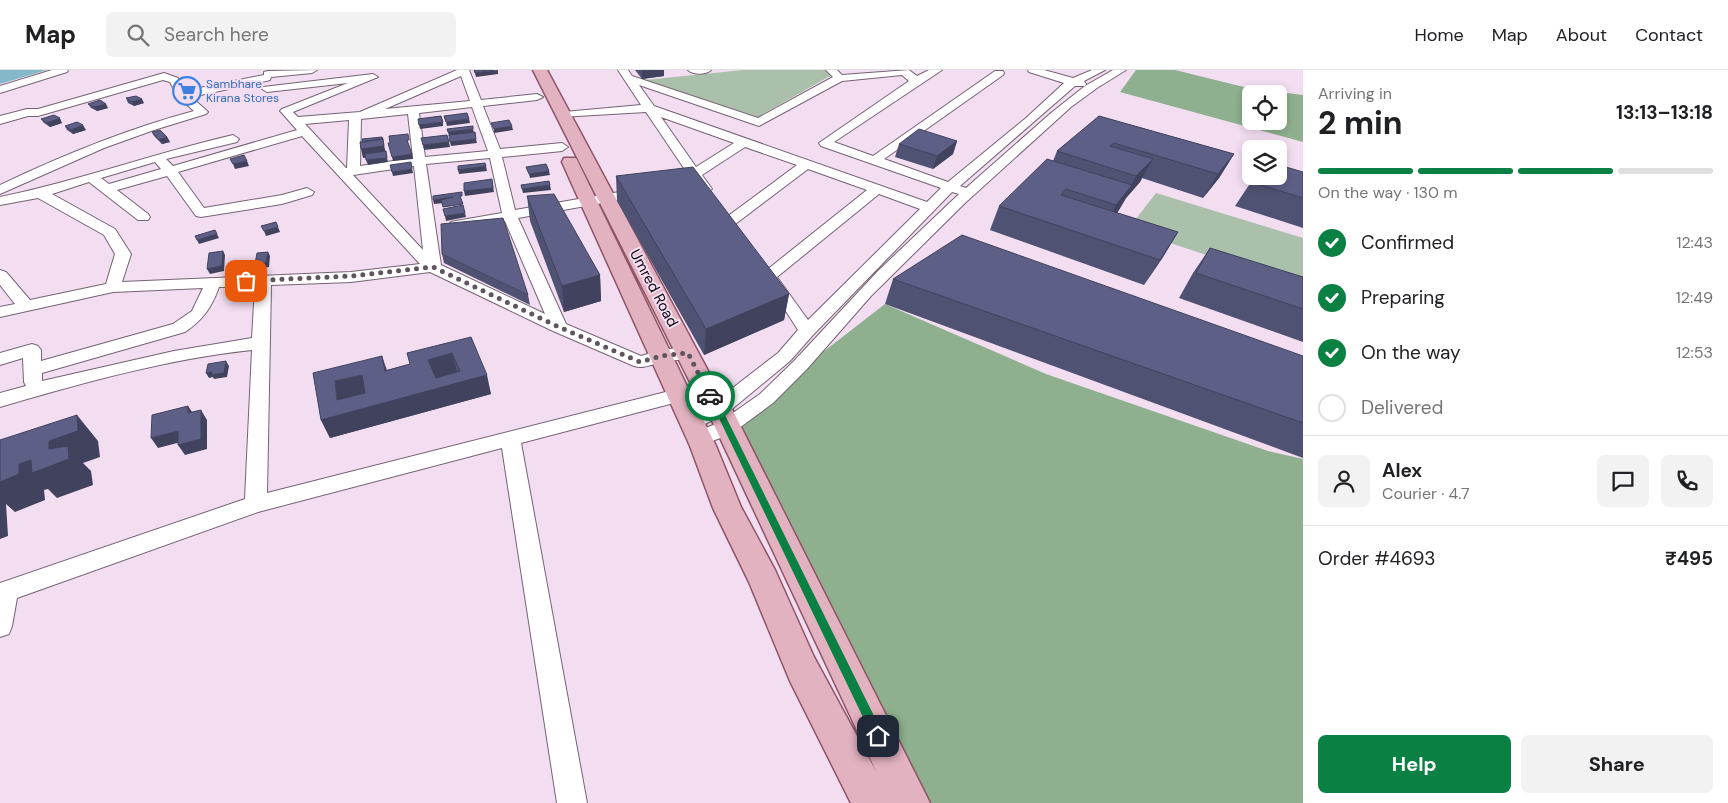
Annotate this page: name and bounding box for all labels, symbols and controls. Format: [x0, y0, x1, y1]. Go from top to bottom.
search box [106, 12, 456, 57]
text: Map [25, 19, 76, 50]
icon: search [124, 21, 152, 49]
text: Search here [164, 22, 269, 47]
text: Home [1414, 23, 1464, 47]
text: Map [1492, 23, 1528, 47]
text: About [1556, 23, 1607, 47]
text: Contact [1635, 23, 1703, 47]
supermarket icon: Sambhare Kirana Stores [172, 76, 202, 106]
place label: Sambhare Kirana Stores [206, 76, 279, 106]
text: Arriving in [1318, 83, 1392, 104]
map controls [1242, 85, 1287, 185]
button: locate [1242, 85, 1287, 130]
text: 13:13–13:18 [1616, 100, 1713, 125]
text: 2 min [1318, 102, 1403, 144]
button: layers [1242, 140, 1287, 185]
text: On the way · 130 m [1318, 182, 1458, 203]
icon: check [1318, 229, 1346, 257]
text: Confirmed [1361, 230, 1454, 255]
text: 12:43 [1676, 232, 1713, 253]
street label: Umred Road [625, 246, 683, 330]
pin [225, 260, 267, 302]
icon: bag [232, 267, 260, 295]
icon: check [1318, 284, 1346, 312]
text: Preparing [1361, 285, 1445, 310]
text: 12:49 [1676, 287, 1713, 308]
icon: check [1318, 339, 1346, 367]
text: On the way [1361, 340, 1461, 365]
text: 12:53 [1676, 342, 1713, 363]
courier [685, 371, 735, 421]
icon: car [696, 382, 724, 410]
text: Delivered [1361, 395, 1443, 420]
button: person [1318, 455, 1370, 507]
button: chat [1597, 455, 1649, 507]
button: phone [1661, 455, 1713, 507]
text: Alex [1382, 458, 1422, 483]
text: Courier · 4.7 [1382, 483, 1470, 504]
text: Order #4693 [1318, 546, 1435, 571]
text: ₹495 [1665, 546, 1713, 571]
pin [857, 715, 899, 757]
icon: home [864, 722, 892, 750]
button: Help [1318, 735, 1511, 793]
button: Share [1521, 735, 1713, 793]

